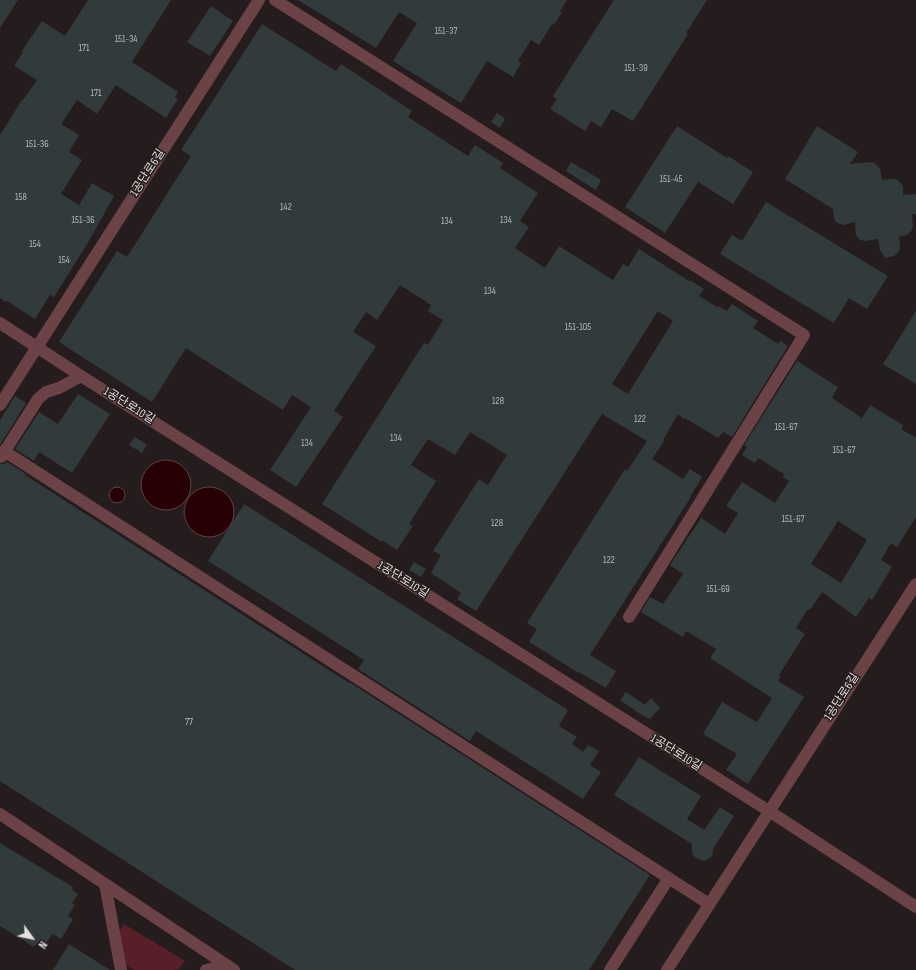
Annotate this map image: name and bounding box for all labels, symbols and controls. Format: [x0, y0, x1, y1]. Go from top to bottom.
house number: 151-37 [435, 25, 457, 37]
house number: 151-34 [114, 33, 138, 45]
house number: 171 [78, 42, 90, 54]
house number: 151-39 [624, 62, 648, 74]
house number: 171 [90, 87, 102, 99]
house number: 151-36 [25, 138, 49, 150]
street label: 1공단로6길 [127, 147, 169, 199]
house number: 151-45 [660, 173, 682, 185]
house number: 158 [15, 191, 27, 203]
house number: 142 [280, 201, 292, 213]
house number: 151-36 [71, 214, 95, 226]
house number: 134 [500, 214, 512, 226]
house number: 134 [441, 215, 453, 227]
house number: 154 [29, 238, 41, 250]
house number: 154 [58, 254, 70, 266]
house number: 134 [484, 285, 496, 297]
house number: 151-105 [565, 321, 591, 333]
street label: 1공단로10길 [101, 385, 157, 427]
house number: 128 [492, 395, 504, 407]
house number: 122 [634, 413, 646, 425]
house number: 151-67 [774, 421, 798, 433]
house number: 134 [390, 432, 402, 444]
house number: 134 [301, 437, 313, 449]
house number: 151-67 [832, 444, 856, 456]
house number: 151-67 [781, 513, 805, 525]
house number: 128 [491, 517, 503, 529]
house number: 122 [603, 554, 615, 566]
street label: 1공단로10길 [375, 559, 431, 601]
house number: 151-69 [706, 583, 730, 595]
street label: 1공단로6길 [821, 671, 863, 723]
house number: 77 [185, 716, 193, 728]
street label: 1공단로10길 [648, 732, 704, 774]
north arrow [12, 918, 52, 958]
text: N [35, 939, 50, 951]

